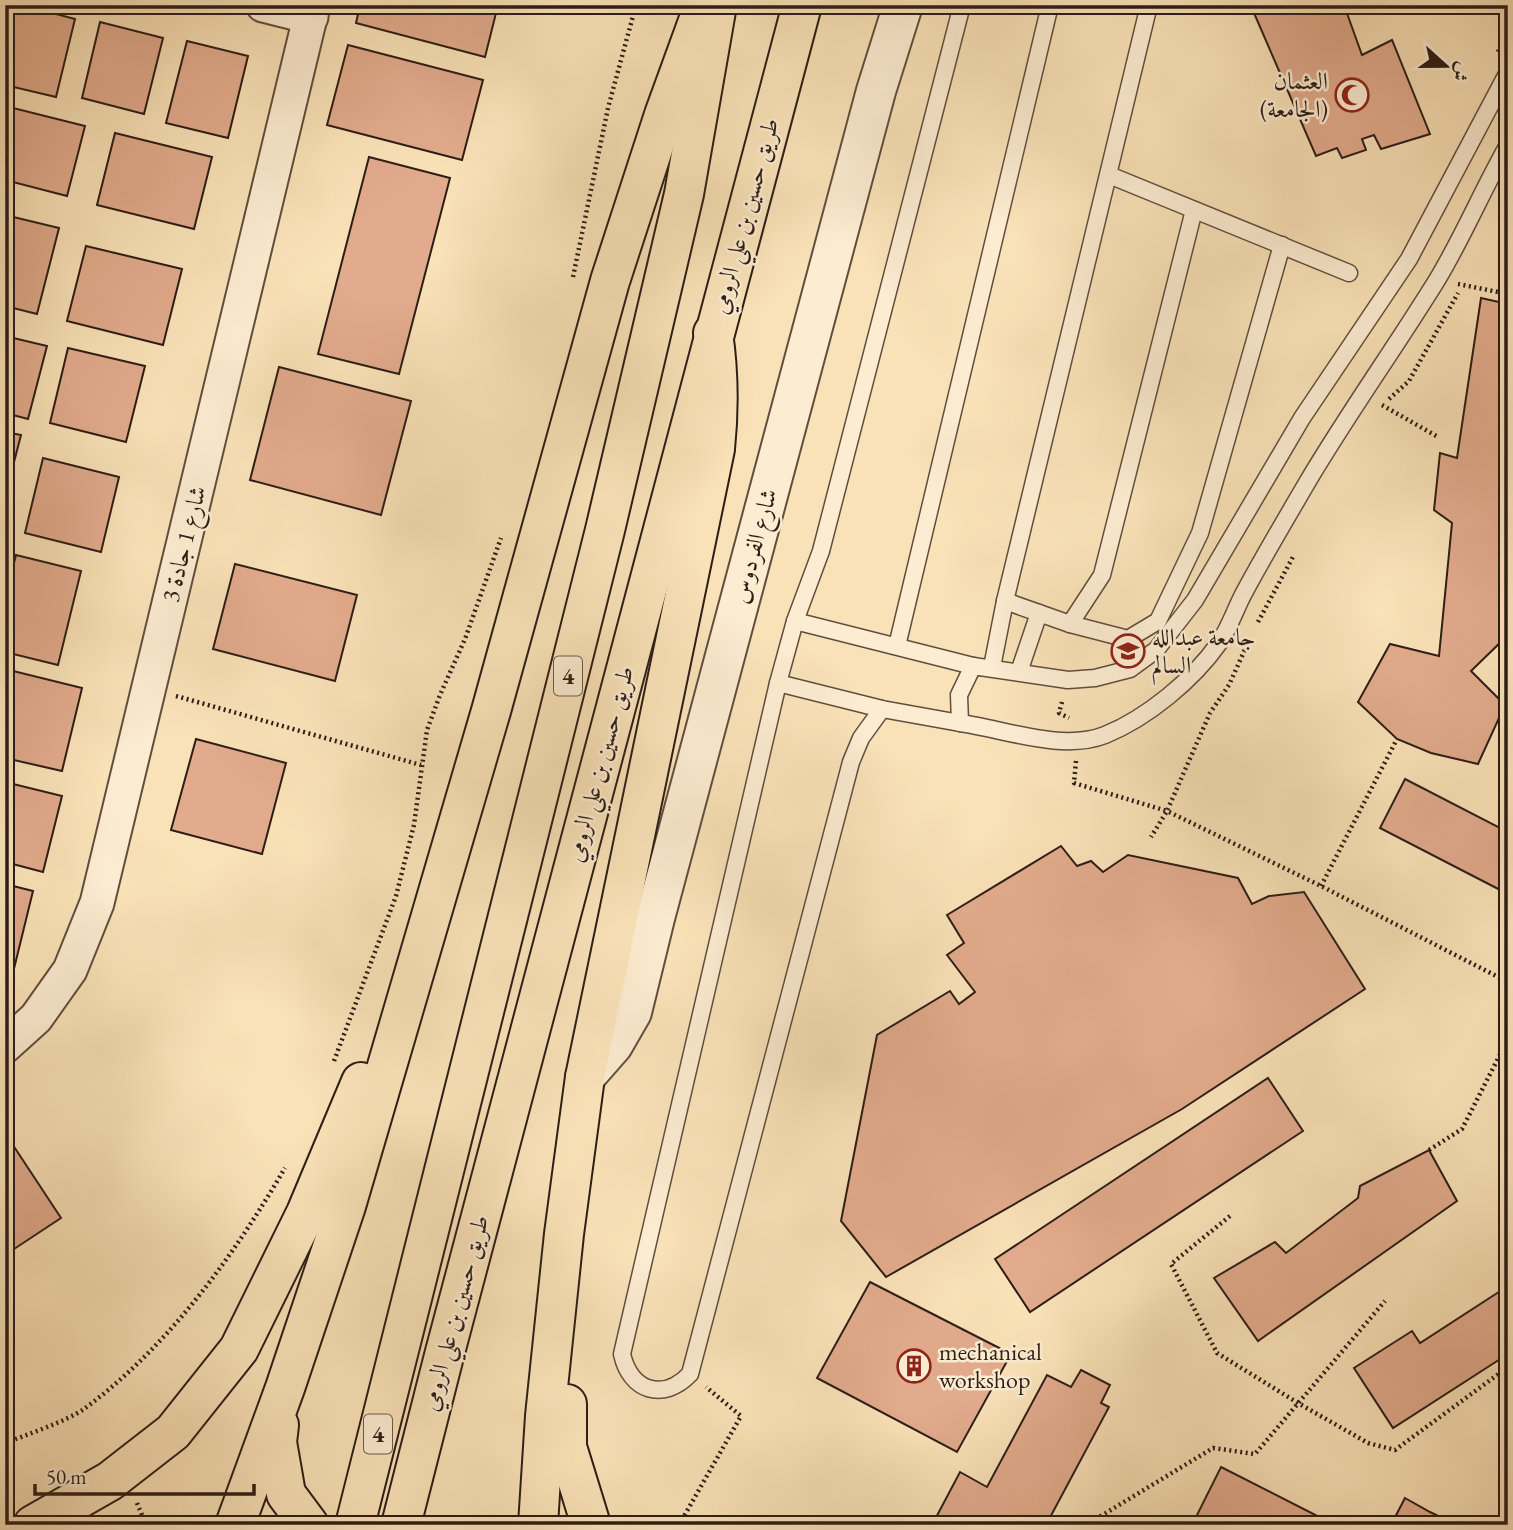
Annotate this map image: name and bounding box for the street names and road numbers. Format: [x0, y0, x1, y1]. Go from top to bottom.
street label: طريق حسين بن علي الرومي [703, 114, 793, 319]
street label: شارع 1 جادة 3 [154, 482, 218, 606]
street label: شارع الفردوس [723, 485, 789, 608]
road number: 4 [554, 656, 582, 696]
street label: طريق حسين بن علي الرومي [558, 662, 648, 867]
street label: طريق حسين بن علي الرومي [413, 1211, 503, 1416]
road number: 4 [364, 1414, 392, 1454]

